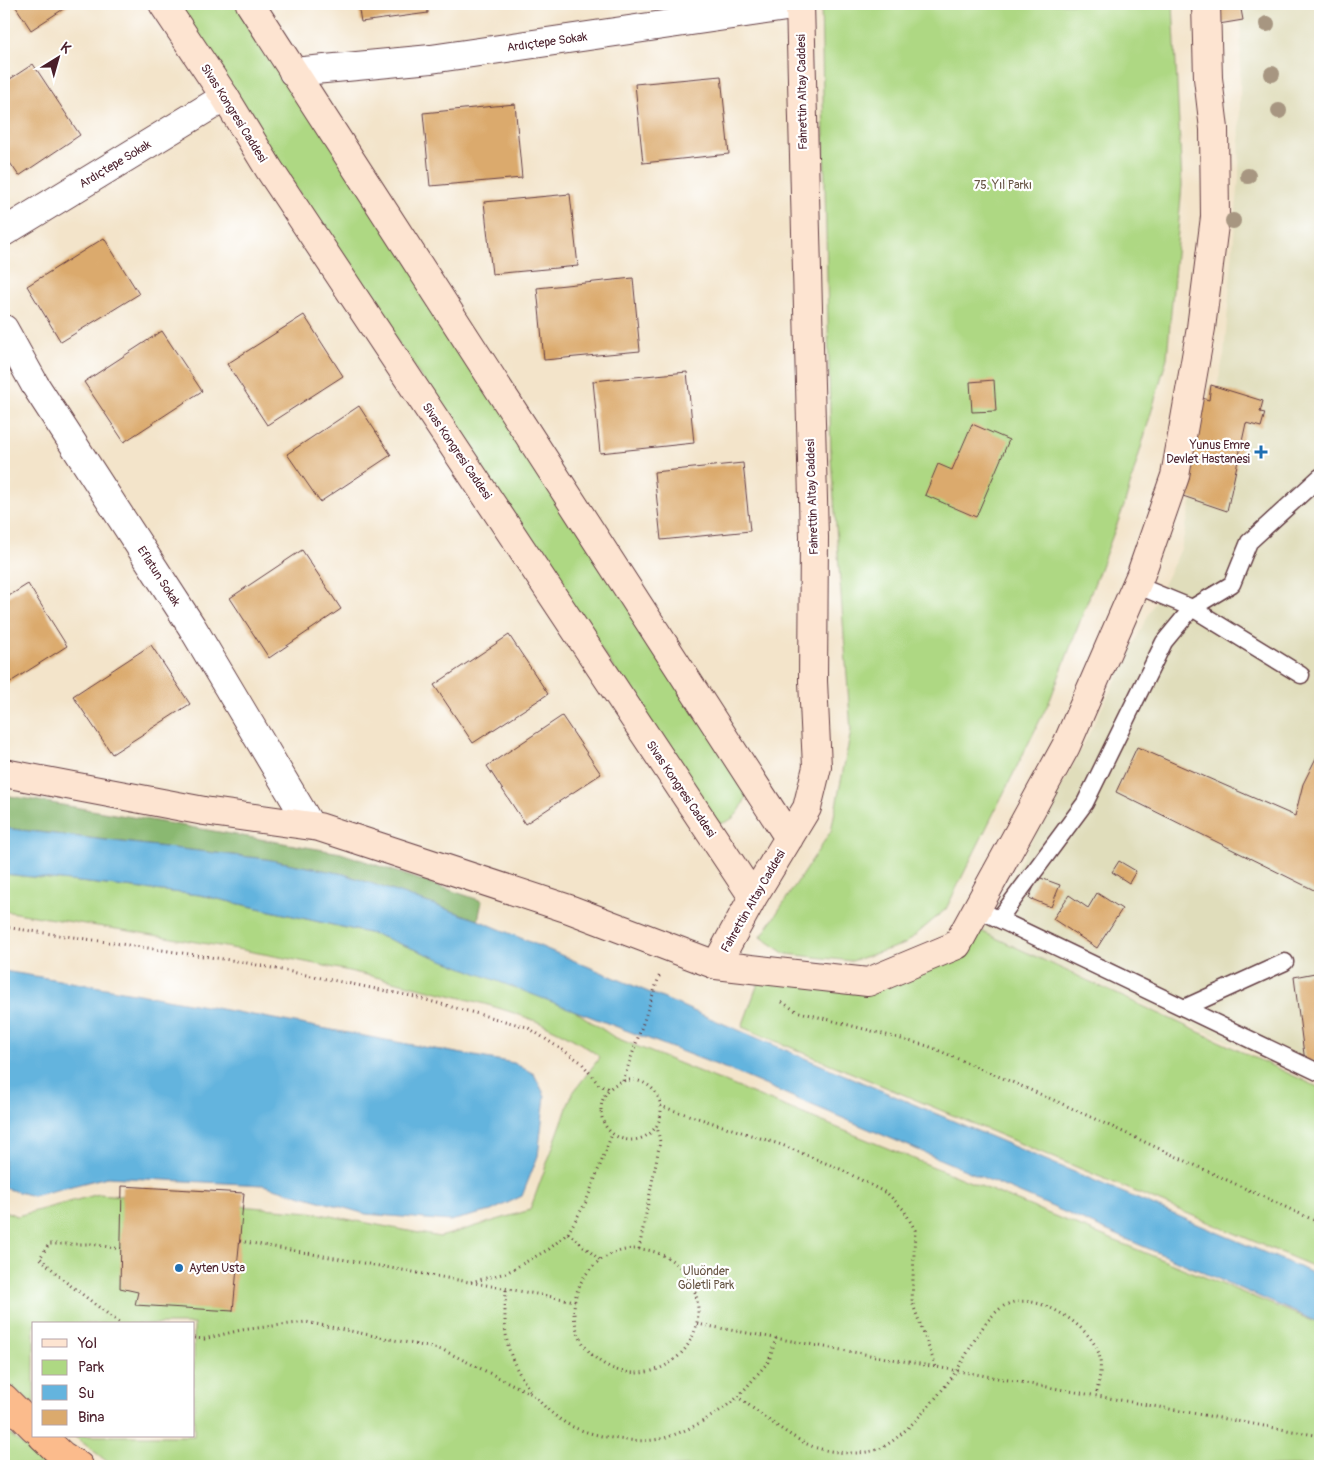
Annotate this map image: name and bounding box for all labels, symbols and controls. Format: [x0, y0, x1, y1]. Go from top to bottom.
street label: Ardıçtepe Sokak [506, 29, 588, 56]
north arrow [32, 32, 82, 82]
street label: Fahrettin Altay Caddesi [794, 34, 811, 150]
text: K [57, 39, 74, 58]
street label: Sivas Kongresi Caddesi [197, 61, 270, 165]
street label: Ardıçtepe Sokak [77, 137, 154, 192]
park label: 75. Yıl Parkı [974, 178, 1032, 193]
street label: Sivas Kongresi Caddesi [419, 400, 494, 502]
place label: Yunus Emre Devlet Hastanesi [1166, 438, 1250, 467]
street label: Fahrettin Altay Caddesi [803, 439, 822, 555]
marker: Yunus Emre Devlet Hastanesi [1254, 445, 1268, 459]
street label: Eflatun Sokak [134, 543, 184, 609]
street label: Sivas Kongresi Caddesi [643, 738, 718, 840]
street label: Fahrettin Altay Caddesi [718, 847, 789, 955]
place label: Ayten Usta [189, 1261, 245, 1276]
marker: Ayten Usta [173, 1262, 185, 1274]
park label: Uluönder Göletli Park [678, 1264, 734, 1293]
legend [32, 1322, 195, 1438]
text: Yol [77, 1334, 97, 1353]
text: Park [78, 1358, 105, 1377]
text: Su [78, 1384, 94, 1403]
text: Bina [78, 1408, 105, 1427]

